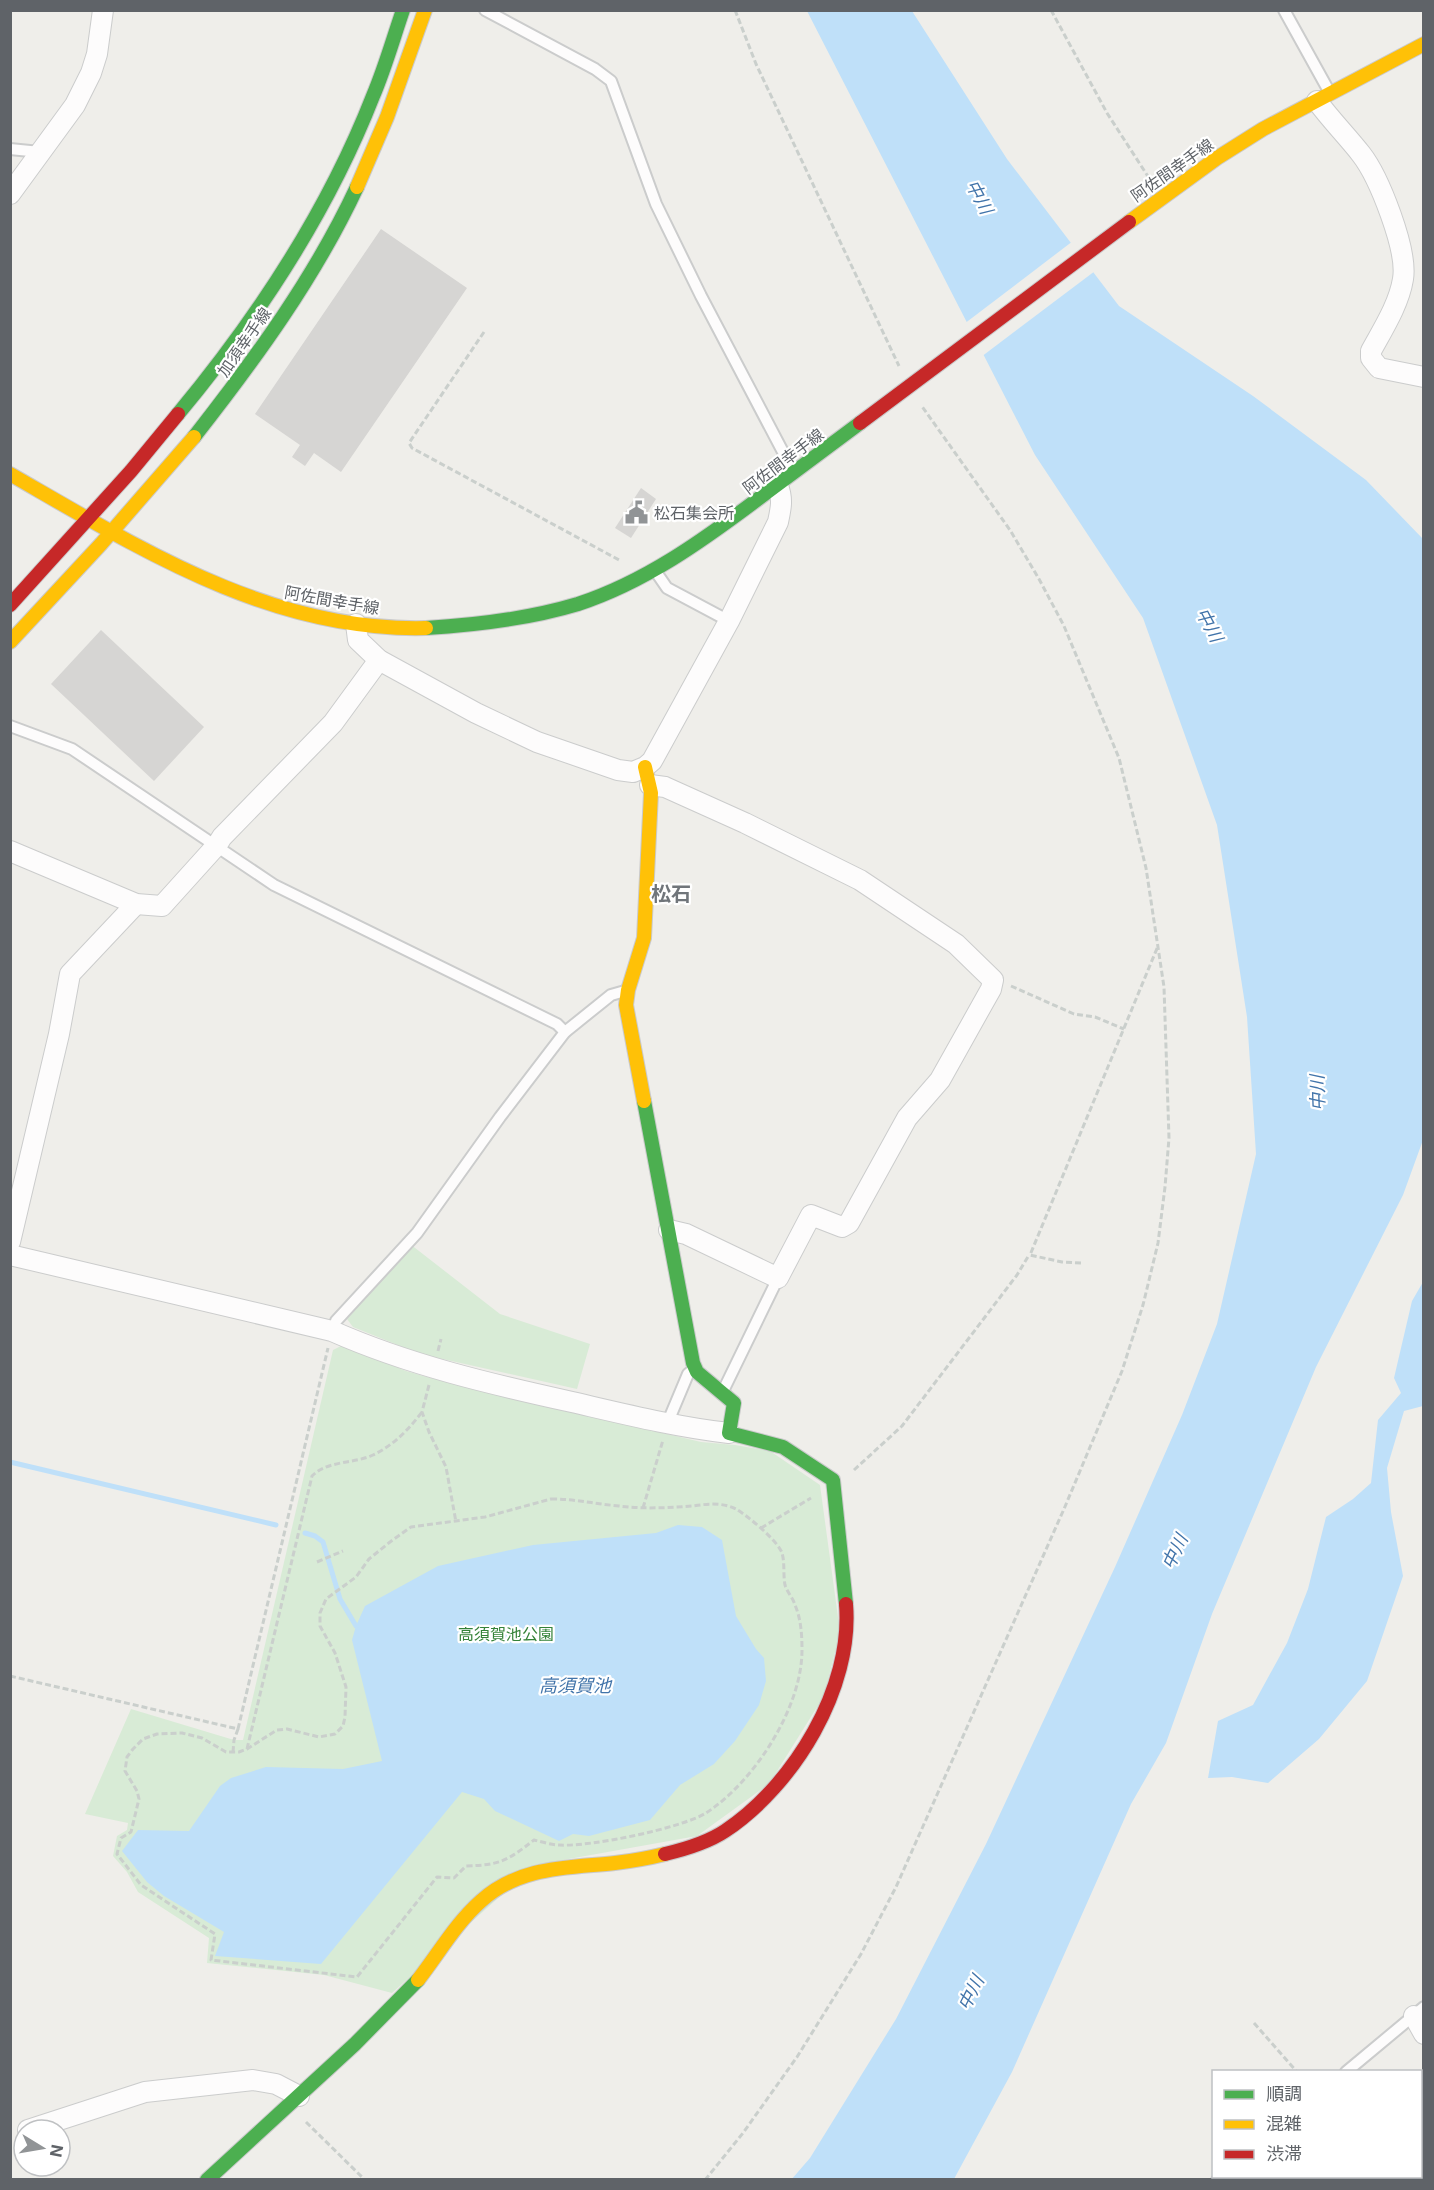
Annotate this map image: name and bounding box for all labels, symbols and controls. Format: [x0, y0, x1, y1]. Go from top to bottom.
street label: 阿佐間幸手線 [1127, 134, 1217, 206]
water label: 中川 [962, 176, 998, 219]
street label: 加須幸手線 [213, 303, 275, 381]
street label: 阿佐間幸手線 [739, 424, 827, 498]
public building icon: 松石集会所 [623, 500, 649, 526]
place label: 松石集会所 [654, 503, 734, 523]
street label: 阿佐間幸手線 [283, 582, 381, 618]
water label: 中川 [1192, 604, 1228, 647]
district label: 松石 [651, 882, 691, 906]
water label: 中川 [1306, 1073, 1329, 1111]
water label: 中川 [1157, 1529, 1193, 1573]
park label: 高須賀池公園 [458, 1624, 554, 1644]
water label: 高須賀池 [539, 1675, 613, 1696]
water label: 中川 [953, 1970, 989, 2014]
legend [1212, 2070, 1422, 2178]
text: 順調 [1266, 2083, 1302, 2104]
text: 混雑 [1266, 2113, 1302, 2134]
north arrow [12, 2118, 72, 2178]
text: N [46, 2143, 68, 2159]
text: 渋滞 [1266, 2143, 1302, 2164]

